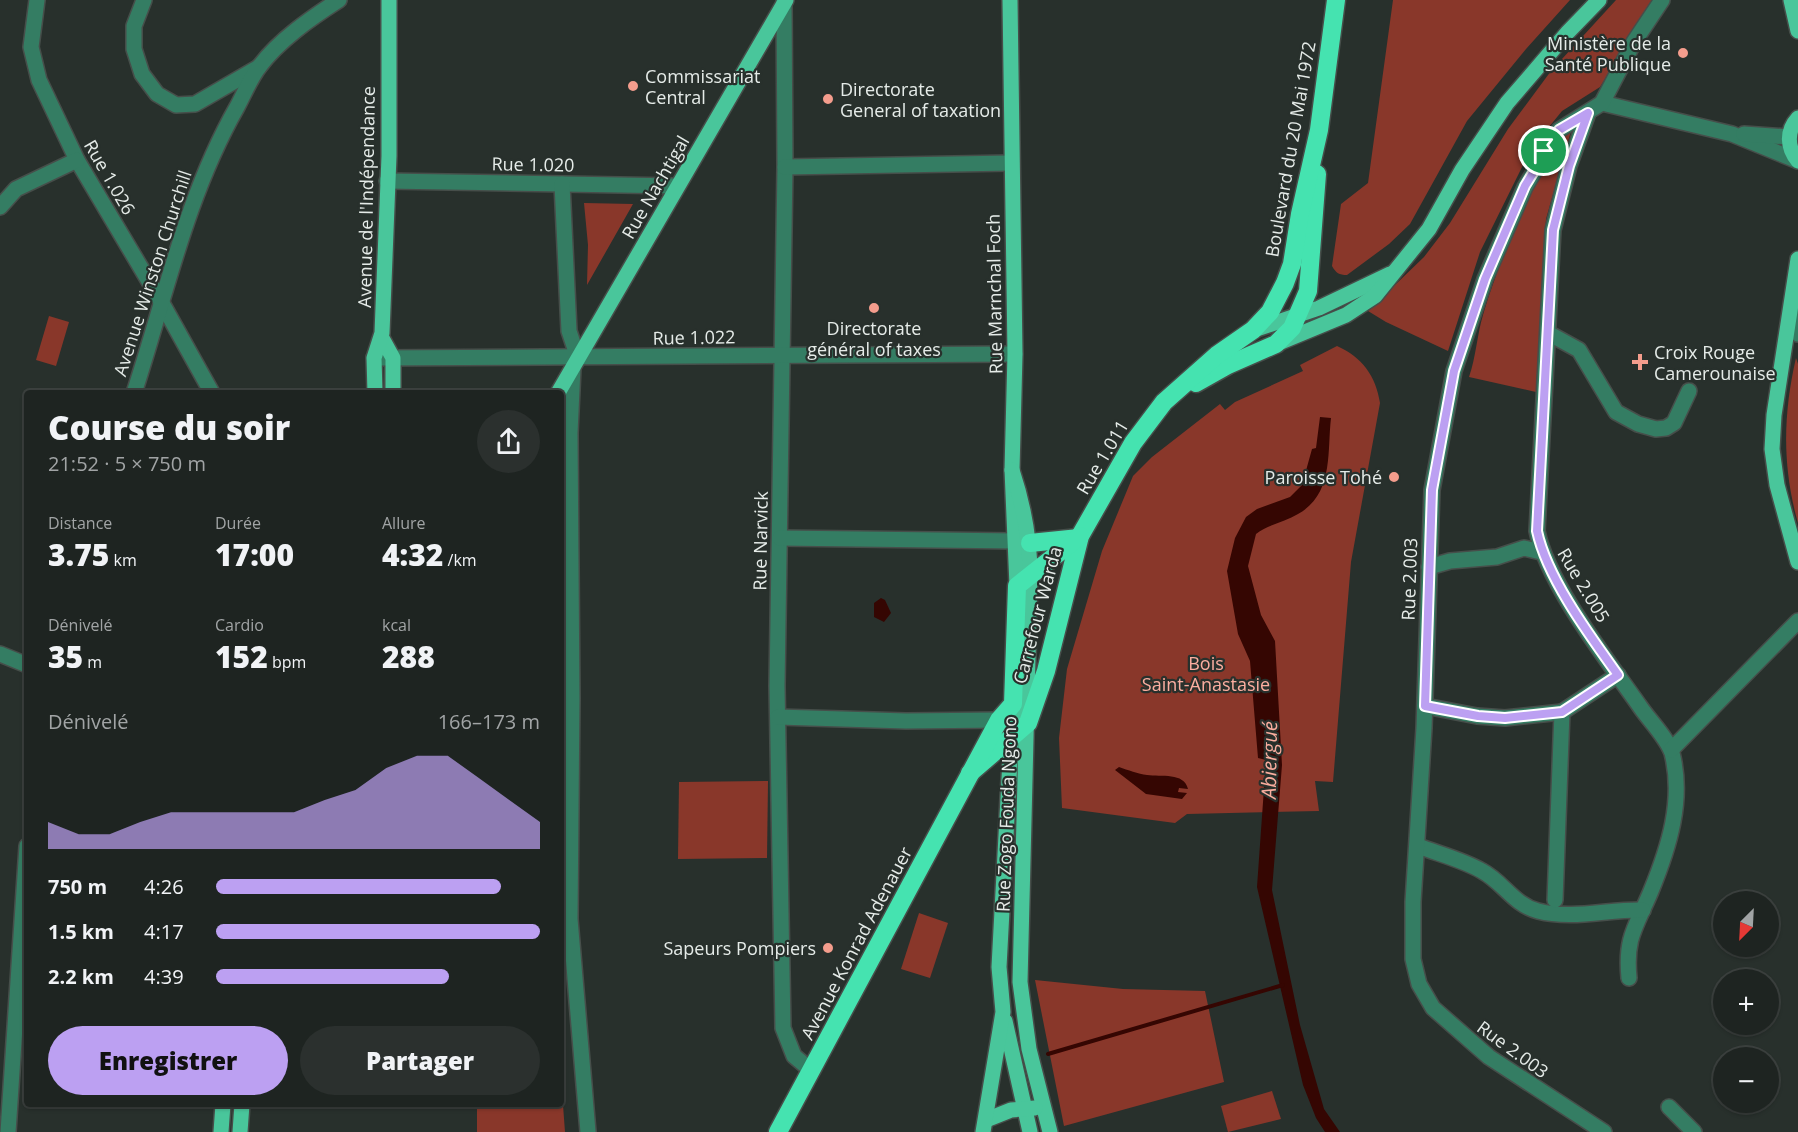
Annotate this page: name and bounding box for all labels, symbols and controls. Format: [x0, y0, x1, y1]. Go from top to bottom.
place label: Ministère de la Santé Publique [1545, 31, 1671, 76]
street label: Boulevard du 20 Mai 1972 [1259, 39, 1321, 259]
marker: Ministère de la Santé Publique [1676, 46, 1690, 60]
place label: Commissariat Central [645, 64, 761, 109]
place label: Directorate General of taxation [840, 77, 1001, 122]
marker: Commissariat Central [626, 79, 640, 93]
street label: Avenue de l'Indépendance [352, 86, 380, 308]
marker: Directorate General of taxation [821, 92, 835, 106]
pin [1518, 125, 1569, 176]
street label: Rue Nachtigal [616, 131, 694, 243]
icon: arrive [1527, 134, 1560, 167]
street label: Rue 1.026 [79, 135, 141, 219]
street label: Rue 1.020 [491, 151, 575, 177]
street label: Avenue Winston Churchill [107, 167, 197, 379]
street label: Rue Marnchal Foch [981, 214, 1007, 374]
marker: Directorate général of taxes [867, 301, 881, 315]
place label: Directorate général of taxes [807, 316, 941, 361]
street label: Rue 1.022 [652, 324, 736, 350]
place label: Croix Rouge Camerounaise [1654, 340, 1776, 385]
marker: Croix Rouge Camerounaise [1631, 353, 1649, 371]
text: Course du soir [48, 405, 290, 450]
button: share [477, 410, 540, 473]
street label: Rue 1.011 [1070, 415, 1134, 499]
text: 21:52 · 5 × 750 m [48, 450, 206, 477]
place label: Paroisse Tohé [1265, 465, 1382, 489]
marker: Paroisse Tohé [1387, 470, 1401, 484]
street label: Rue Narvick [747, 491, 773, 591]
text: Distance [48, 512, 112, 534]
text: Durée [215, 512, 261, 534]
text: Allure [382, 512, 426, 534]
text: 3.75 [48, 534, 109, 575]
text: 17:00 [215, 534, 294, 575]
text: 4:32 [382, 534, 443, 575]
street label: Rue 2.003 [1396, 537, 1422, 621]
street label: Rue 2.005 [1552, 543, 1616, 627]
street label: Carrefour Warda [1007, 544, 1067, 686]
text: km [109, 549, 137, 571]
text: /km [443, 549, 477, 571]
text: Dénivelé [48, 614, 112, 636]
text: Cardio [215, 614, 264, 636]
text: kcal [382, 614, 411, 636]
text: 35 [48, 636, 83, 677]
text: 152 [215, 636, 268, 677]
text: 288 [382, 636, 435, 677]
text: m [83, 651, 102, 673]
text: bpm [268, 651, 306, 673]
park label: Bois Saint-Anastasie [1142, 651, 1270, 696]
text: Dénivelé [48, 708, 129, 735]
text: 166–173 m [438, 708, 540, 735]
street label: Rue Zogo Fouda Ngono [991, 716, 1021, 912]
water label: Abiergué [1255, 721, 1283, 801]
street label: Avenue Konrad Adenauer [795, 842, 917, 1044]
text: 750 m [48, 873, 107, 900]
text: 4:26 [144, 873, 184, 900]
north arrow [1713, 891, 1779, 957]
map controls [1713, 891, 1779, 1113]
text: 1.5 km [48, 918, 114, 945]
text: 4:17 [144, 918, 184, 945]
place label: Sapeurs Pompiers [663, 936, 816, 960]
marker: Sapeurs Pompiers [821, 941, 835, 955]
text: 2.2 km [48, 963, 114, 990]
text: 4:39 [144, 963, 184, 990]
button: + [1713, 969, 1779, 1035]
street label: Rue 2.003 [1472, 1015, 1554, 1083]
button: Enregistrer [48, 1026, 288, 1095]
button: Partager [300, 1026, 540, 1095]
button: − [1713, 1047, 1779, 1113]

